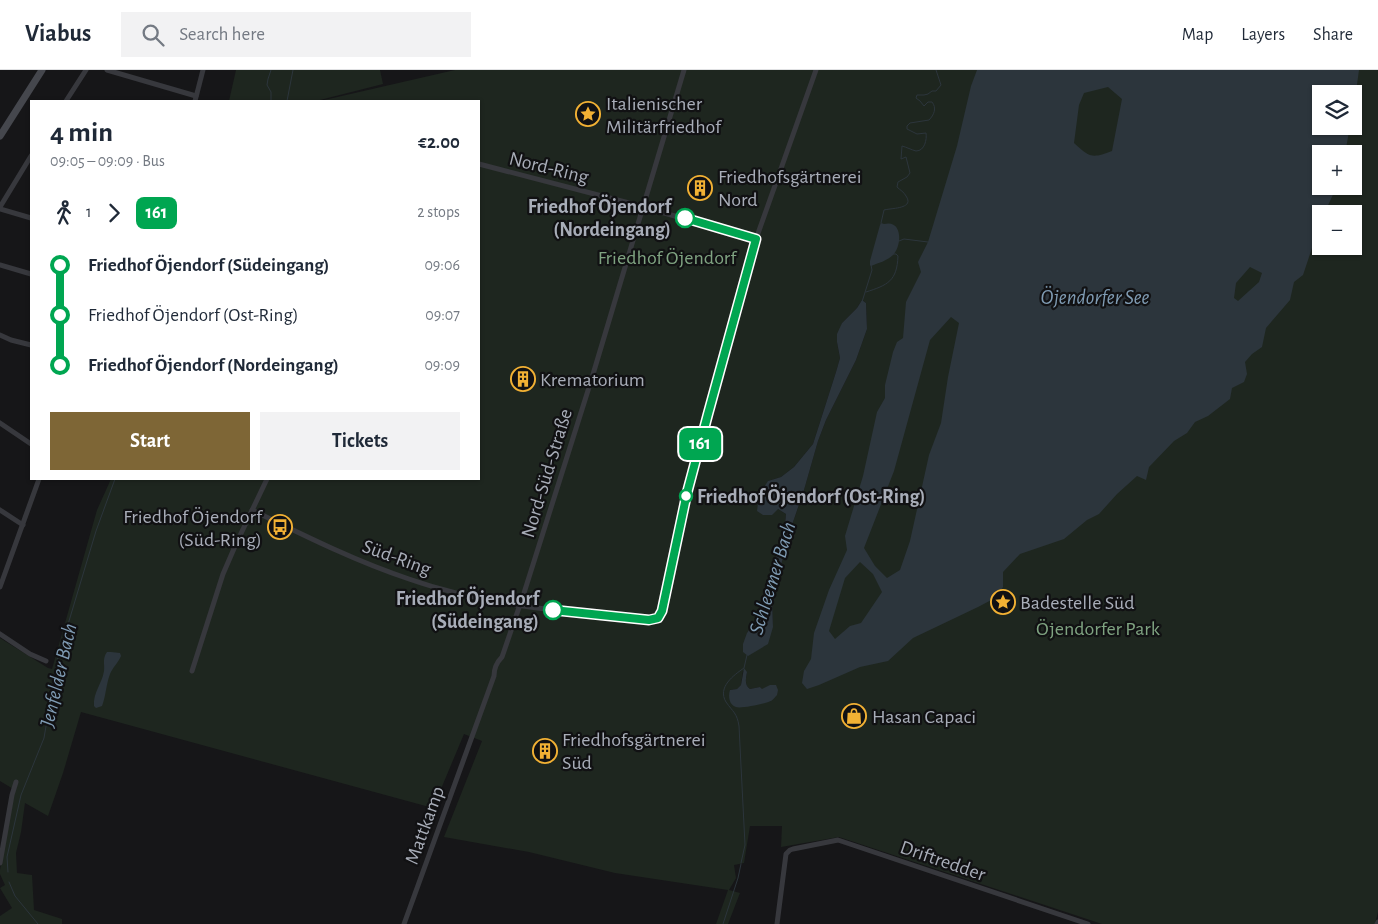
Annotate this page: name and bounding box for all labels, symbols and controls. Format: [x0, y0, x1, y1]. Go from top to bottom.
search box [121, 12, 471, 57]
icon: search [139, 21, 167, 49]
text: Viabus [25, 22, 91, 46]
text: Search here [179, 25, 265, 44]
text: Map [1182, 26, 1213, 44]
text: Layers [1241, 26, 1285, 44]
text: Share [1313, 26, 1353, 44]
map controls [1312, 85, 1362, 255]
button: layers [1312, 85, 1362, 135]
place label: Italienischer Militärfriedhof [606, 94, 722, 137]
place icon: Italienischer Militärfriedhof [575, 101, 601, 127]
text: 4 min [50, 119, 113, 147]
text: €2.00 [418, 133, 460, 152]
button: + [1312, 145, 1362, 195]
street label: Nord-Ring [507, 148, 591, 188]
text: 09:05 – 09:09 · Bus [50, 153, 165, 169]
place label: Friedhofsgärtnerei Nord [718, 167, 862, 210]
building icon: Friedhofsgärtnerei Nord [687, 175, 713, 201]
place label: Friedhof Öjendorf (Nordeingang) [528, 194, 672, 240]
icon: walk [50, 199, 78, 227]
icon: forward [100, 199, 128, 227]
text: 1 [86, 204, 92, 220]
text: 161 [146, 204, 167, 222]
text: 2 stops [417, 204, 460, 220]
button: − [1312, 205, 1362, 255]
marker: Friedhof Öjendorf (Nordeingang) [675, 208, 695, 228]
park label: Friedhof Öjendorf [598, 248, 737, 268]
text: Friedhof Öjendorf (Südeingang) [88, 256, 330, 275]
text: 09:06 [424, 257, 460, 273]
water label: Öjendorfer See [1040, 286, 1150, 308]
text: Friedhof Öjendorf (Ost-Ring) [88, 306, 298, 325]
text: 09:07 [425, 307, 460, 323]
text: Friedhof Öjendorf (Nordeingang) [88, 356, 339, 375]
text: 09:09 [424, 357, 460, 373]
building icon: Krematorium [510, 366, 536, 392]
place label: Krematorium [540, 370, 645, 390]
street label: Nord-Süd-Straße [518, 407, 576, 540]
button: Start [50, 412, 250, 470]
button: Tickets [260, 412, 460, 470]
line badge: 161 [671, 428, 729, 460]
text: 161 [689, 435, 711, 453]
place label: Friedhof Öjendorf (Ost-Ring) [697, 484, 925, 507]
marker: Friedhof Öjendorf (Ost-Ring) [679, 489, 693, 503]
place label: Friedhof Öjendorf (Süd-Ring) [123, 507, 263, 550]
bus stop icon: Friedhof Öjendorf (Süd-Ring) [267, 514, 293, 540]
water label: Schleemer Bach [745, 519, 800, 637]
street label: Süd-Ring [360, 536, 434, 580]
place label: Friedhof Öjendorf (Südeingang) [396, 586, 540, 632]
place icon: Badestelle Süd [990, 589, 1016, 615]
place label: Badestelle Süd [1020, 593, 1135, 613]
marker: Friedhof Öjendorf (Südeingang) [543, 600, 563, 620]
park label: Öjendorfer Park [1036, 619, 1160, 639]
water label: Jenfelder Bach [36, 621, 81, 730]
shop icon: Hasan Capaci [841, 703, 867, 729]
place label: Hasan Capaci [872, 707, 976, 727]
place label: Friedhofsgärtnerei Süd [562, 730, 706, 773]
building icon: Friedhofsgärtnerei Süd [532, 738, 558, 764]
street label: Mattkamp [402, 784, 448, 867]
street label: Driftredder [897, 837, 988, 885]

